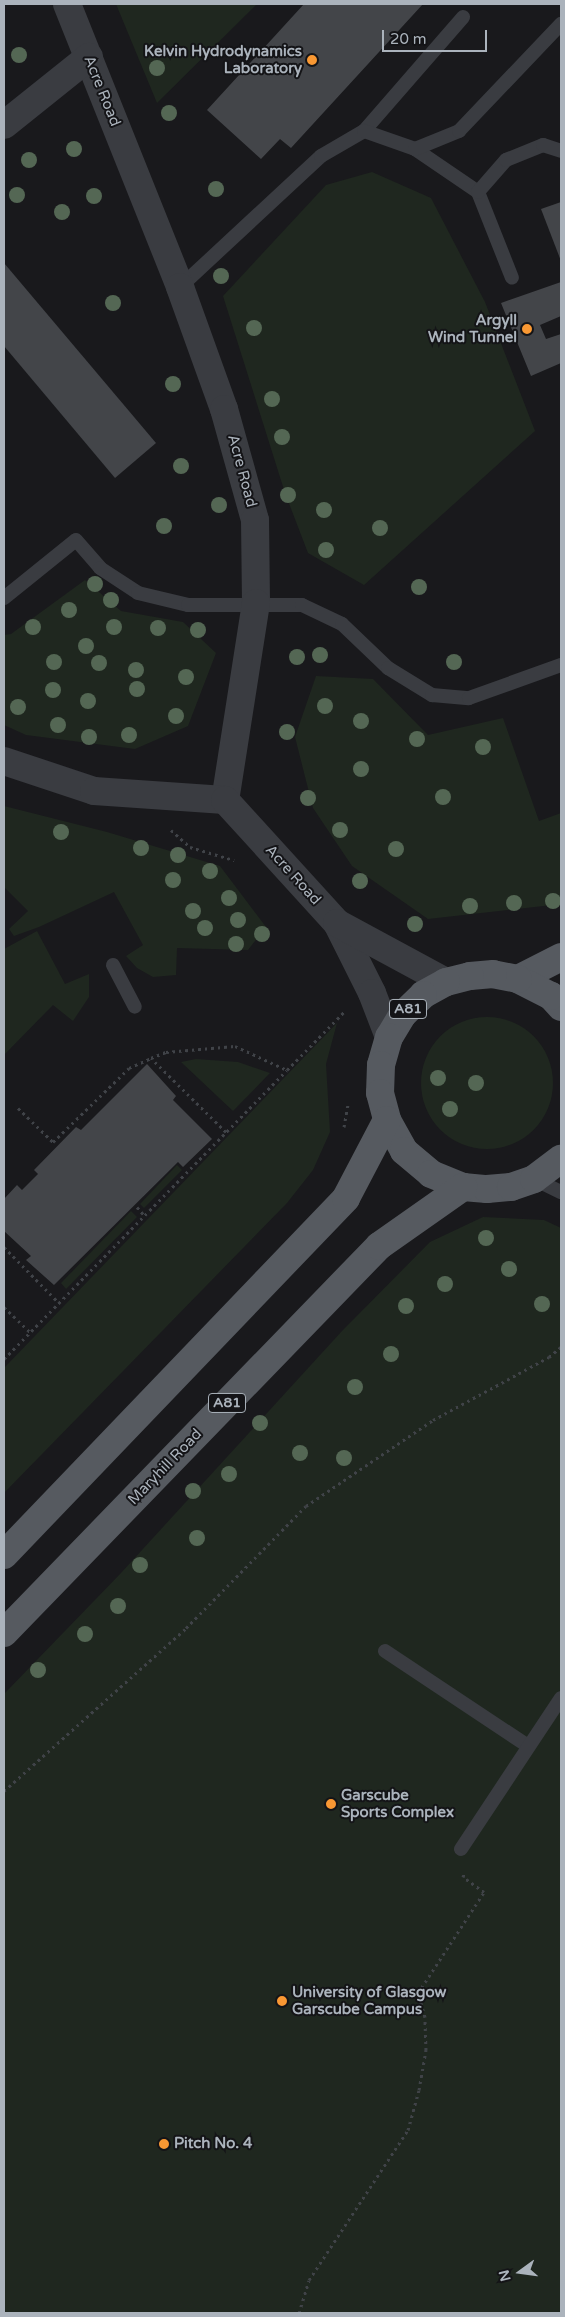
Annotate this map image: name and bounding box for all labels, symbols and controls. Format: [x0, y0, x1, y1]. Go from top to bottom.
scale bar [385, 20, 490, 52]
text: 20 m [390, 30, 427, 48]
place label: Kelvin Hydrodynamics Laboratory [144, 42, 302, 77]
street label: Acre Road [80, 53, 124, 129]
marker: Kelvin Hydrodynamics Laboratory [306, 54, 318, 66]
place label: Argyll Wind Tunnel [428, 311, 517, 346]
marker: Argyll Wind Tunnel [521, 323, 533, 335]
street label: Acre Road [224, 433, 260, 509]
street label: Acre Road [261, 841, 325, 909]
road number: A81 [388, 998, 428, 1021]
road number: A81 [207, 1392, 247, 1415]
street label: Maryhill Road [124, 1425, 206, 1509]
place label: Garscube Sports Complex [341, 1786, 454, 1821]
marker: Garscube Sports Complex [325, 1798, 337, 1810]
place label: University of Glasgow Garscube Campus [292, 1983, 446, 2018]
marker: University of Glasgow Garscube Campus [276, 1995, 288, 2007]
place label: Pitch No. 4 [174, 2135, 252, 2153]
marker: Pitch No. 4 [158, 2138, 170, 2150]
north arrow [495, 2247, 545, 2297]
text: N [495, 2268, 515, 2283]

